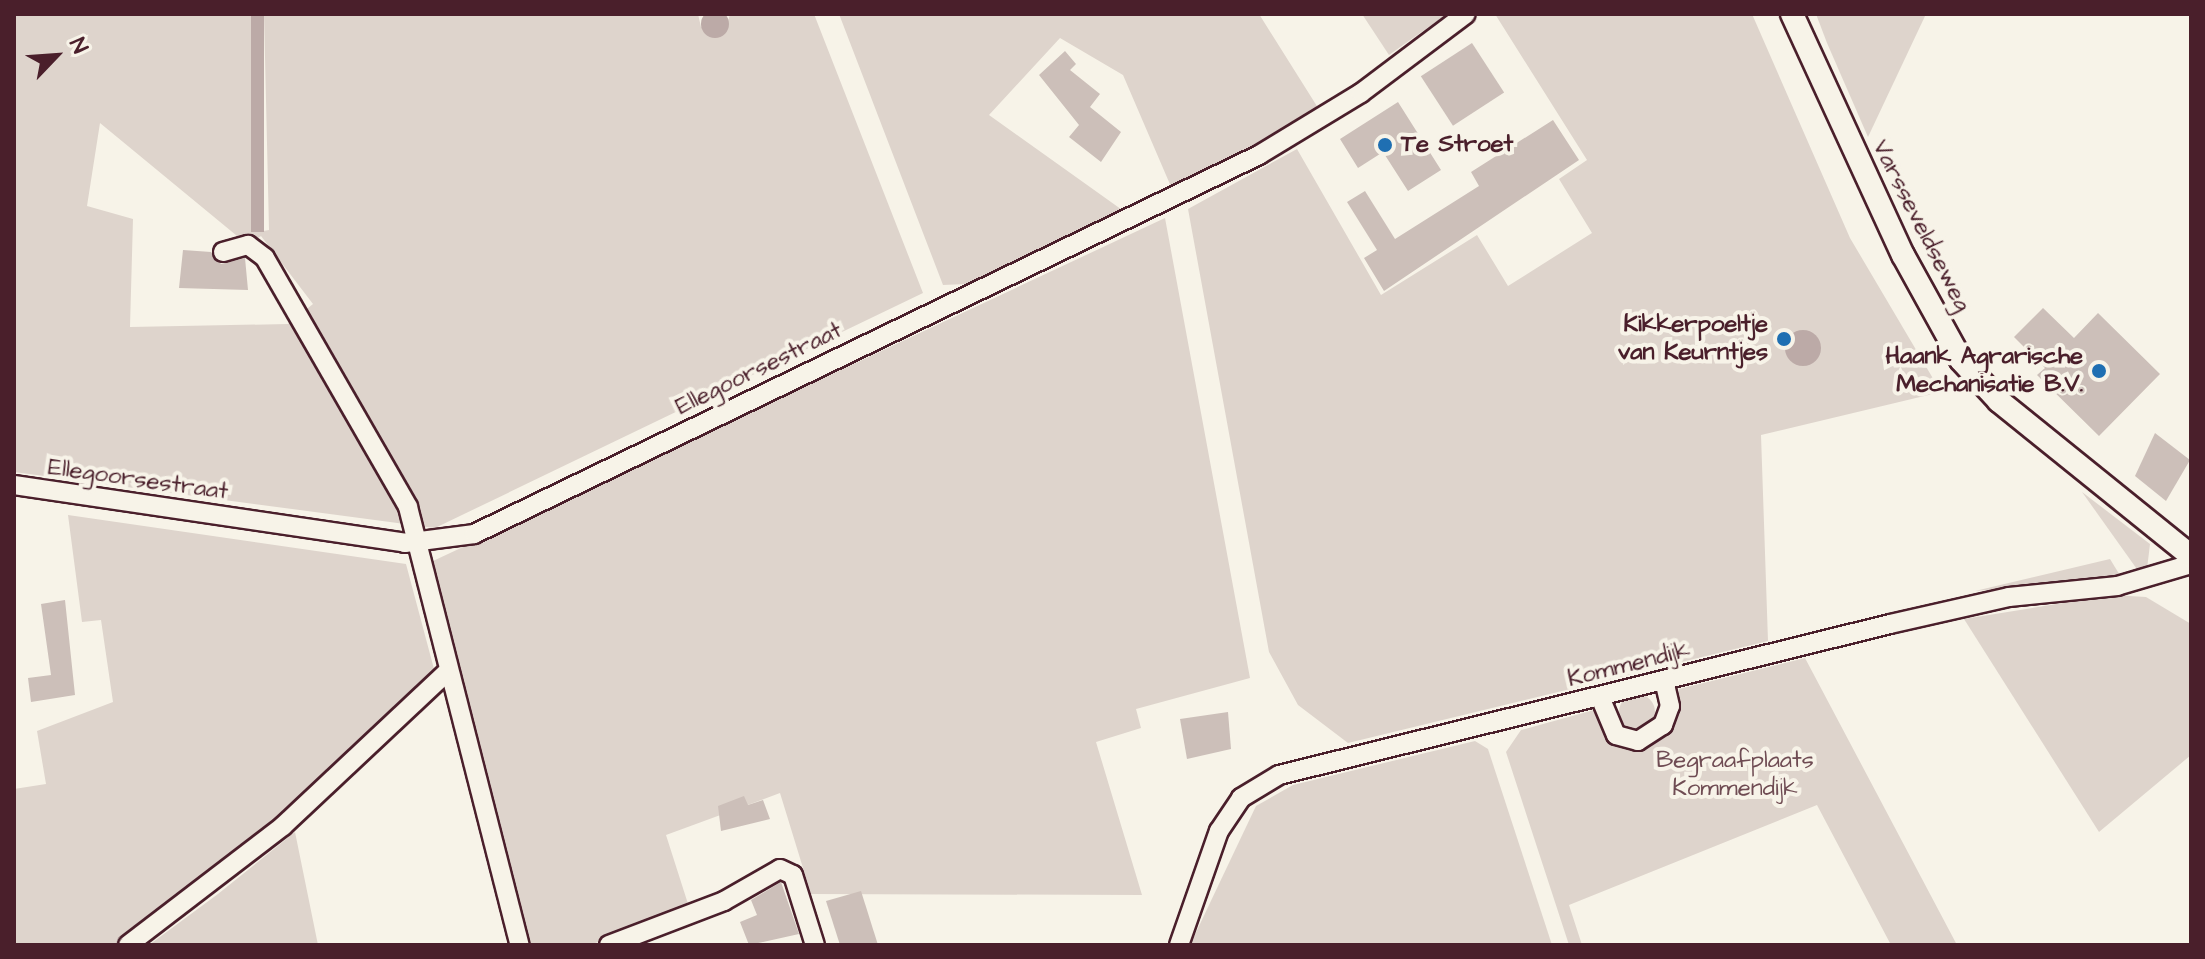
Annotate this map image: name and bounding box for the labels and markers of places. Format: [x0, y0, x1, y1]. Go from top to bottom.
place label: Te Stroet [1401, 131, 1513, 159]
marker: Te Stroet [1376, 136, 1394, 154]
place label: Kikkerpoeltje van Keurntjes [1618, 311, 1768, 367]
marker: Kikkerpoeltje van Keurntjes [1775, 330, 1793, 348]
place label: Haank Agrarische Mechanisatie B.V. [1886, 343, 2083, 399]
marker: Haank Agrarische Mechanisatie B.V. [2090, 362, 2108, 380]

